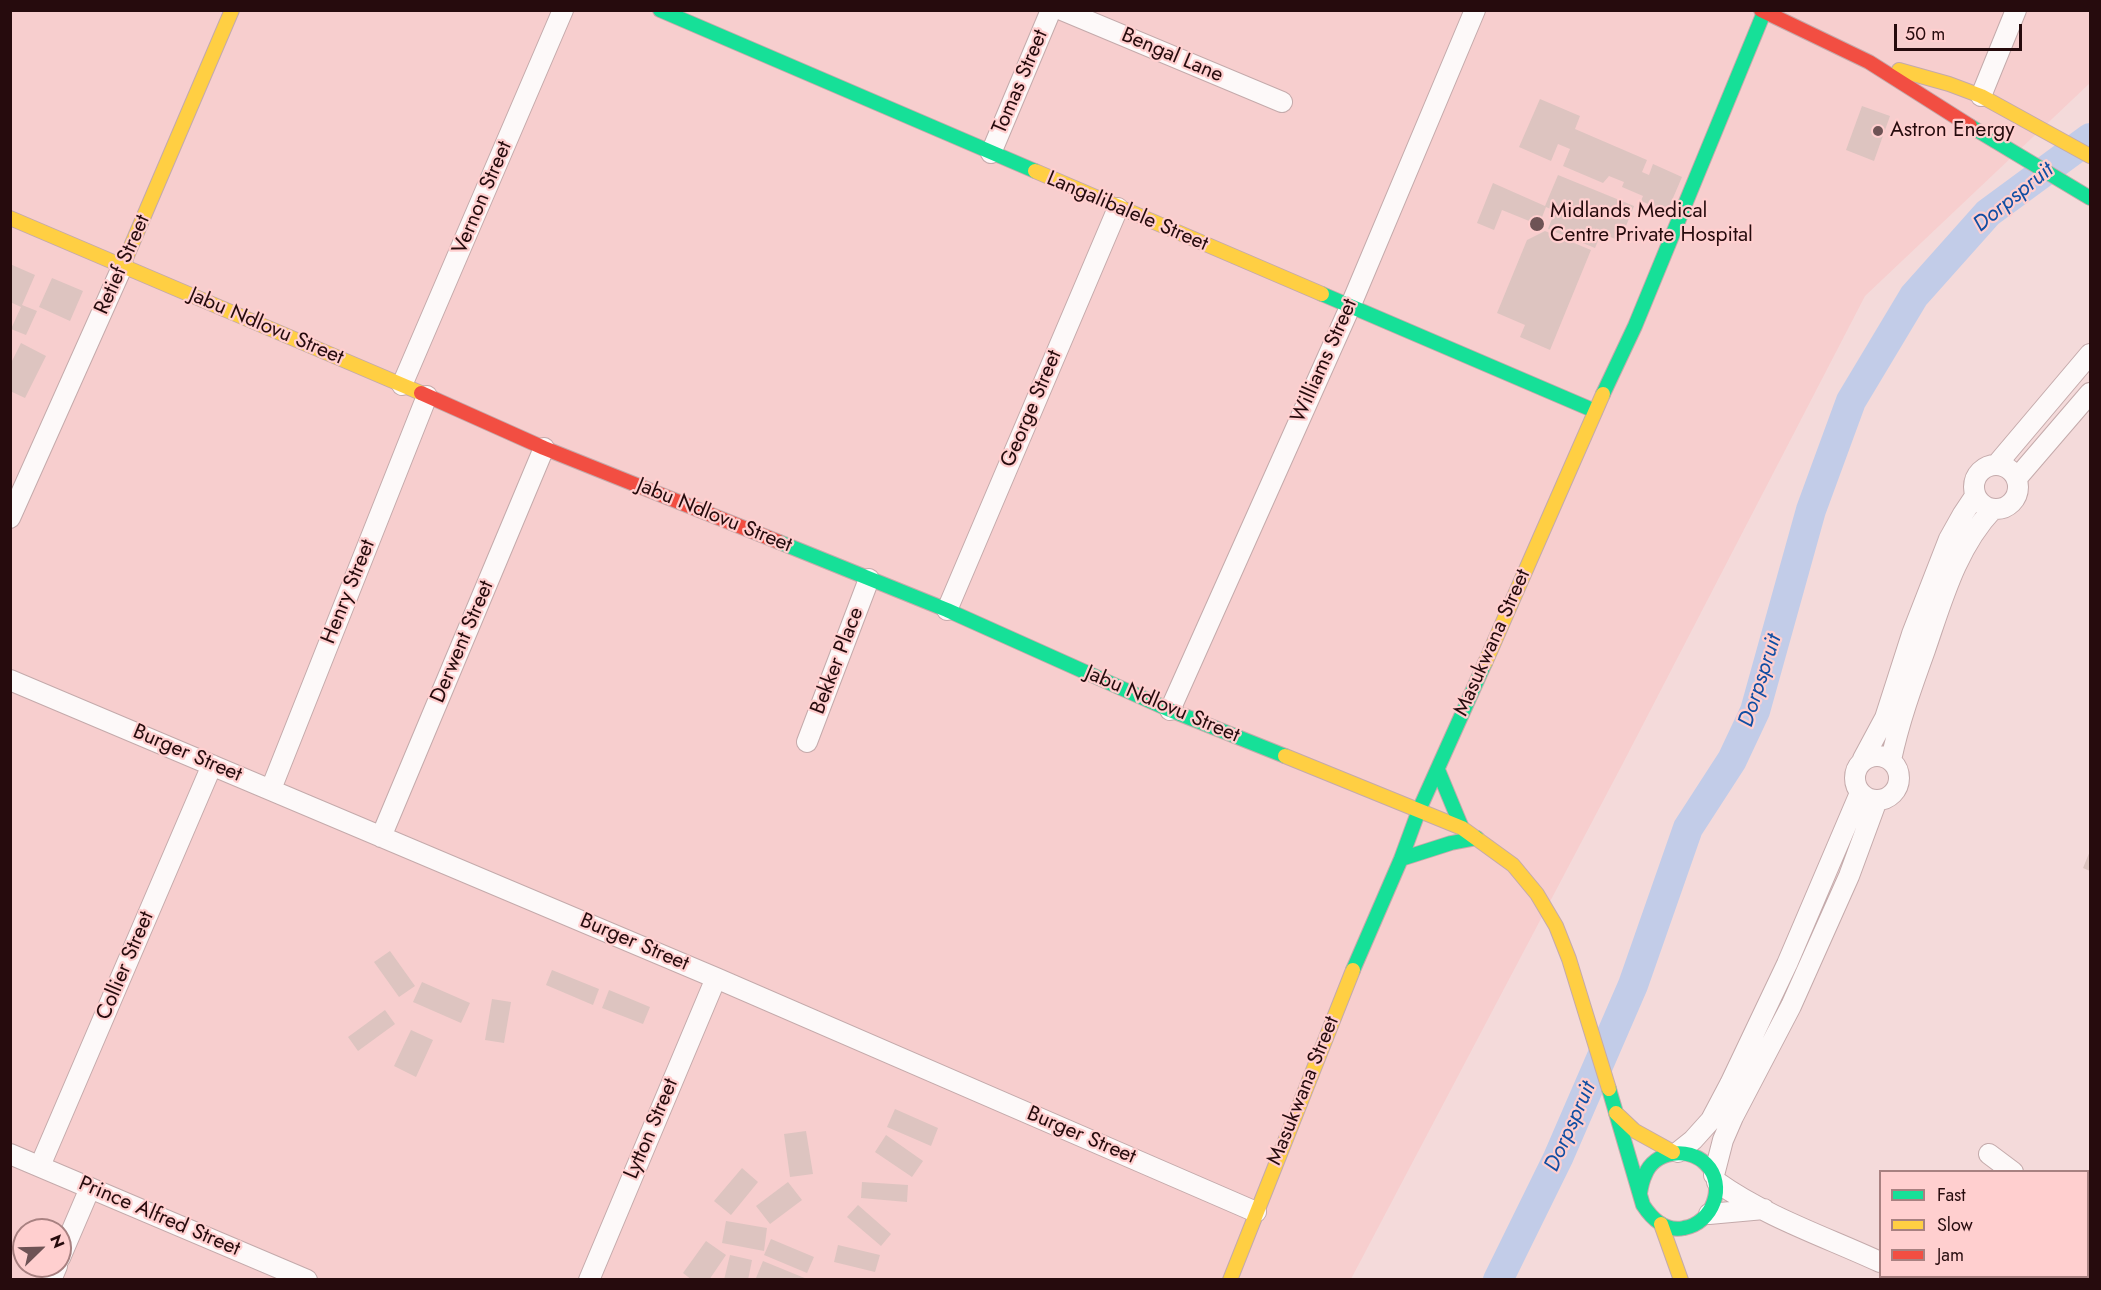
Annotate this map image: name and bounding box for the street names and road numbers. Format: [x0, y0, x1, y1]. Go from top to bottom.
street label: Bengal Lane [1117, 23, 1227, 89]
street label: Tomas Street [988, 26, 1054, 138]
street label: Vernon Street [448, 138, 518, 258]
street label: Langalibalele Street [1043, 167, 1211, 257]
street label: Retief Street [90, 211, 156, 319]
street label: Jabu Ndlovu Street [185, 283, 347, 371]
street label: Williams Street [1286, 295, 1364, 427]
street label: George Street [996, 347, 1068, 471]
street label: Jabu Ndlovu Street [633, 473, 795, 559]
street label: Henry Street [317, 536, 381, 648]
street label: Masukwana Street [1449, 566, 1537, 720]
street label: Derwent Street [426, 577, 500, 707]
street label: Bekker Place [806, 604, 870, 718]
street label: Jabu Ndlovu Street [1081, 661, 1243, 749]
street label: Burger Street [129, 720, 245, 788]
street label: Collier Street [92, 908, 160, 1024]
street label: Burger Street [576, 909, 692, 977]
street label: Masukwana Street [1263, 1013, 1345, 1169]
street label: Lytton Street [620, 1075, 684, 1183]
street label: Burger Street [1023, 1102, 1139, 1170]
street label: Prince Alfred Street [75, 1172, 243, 1262]

